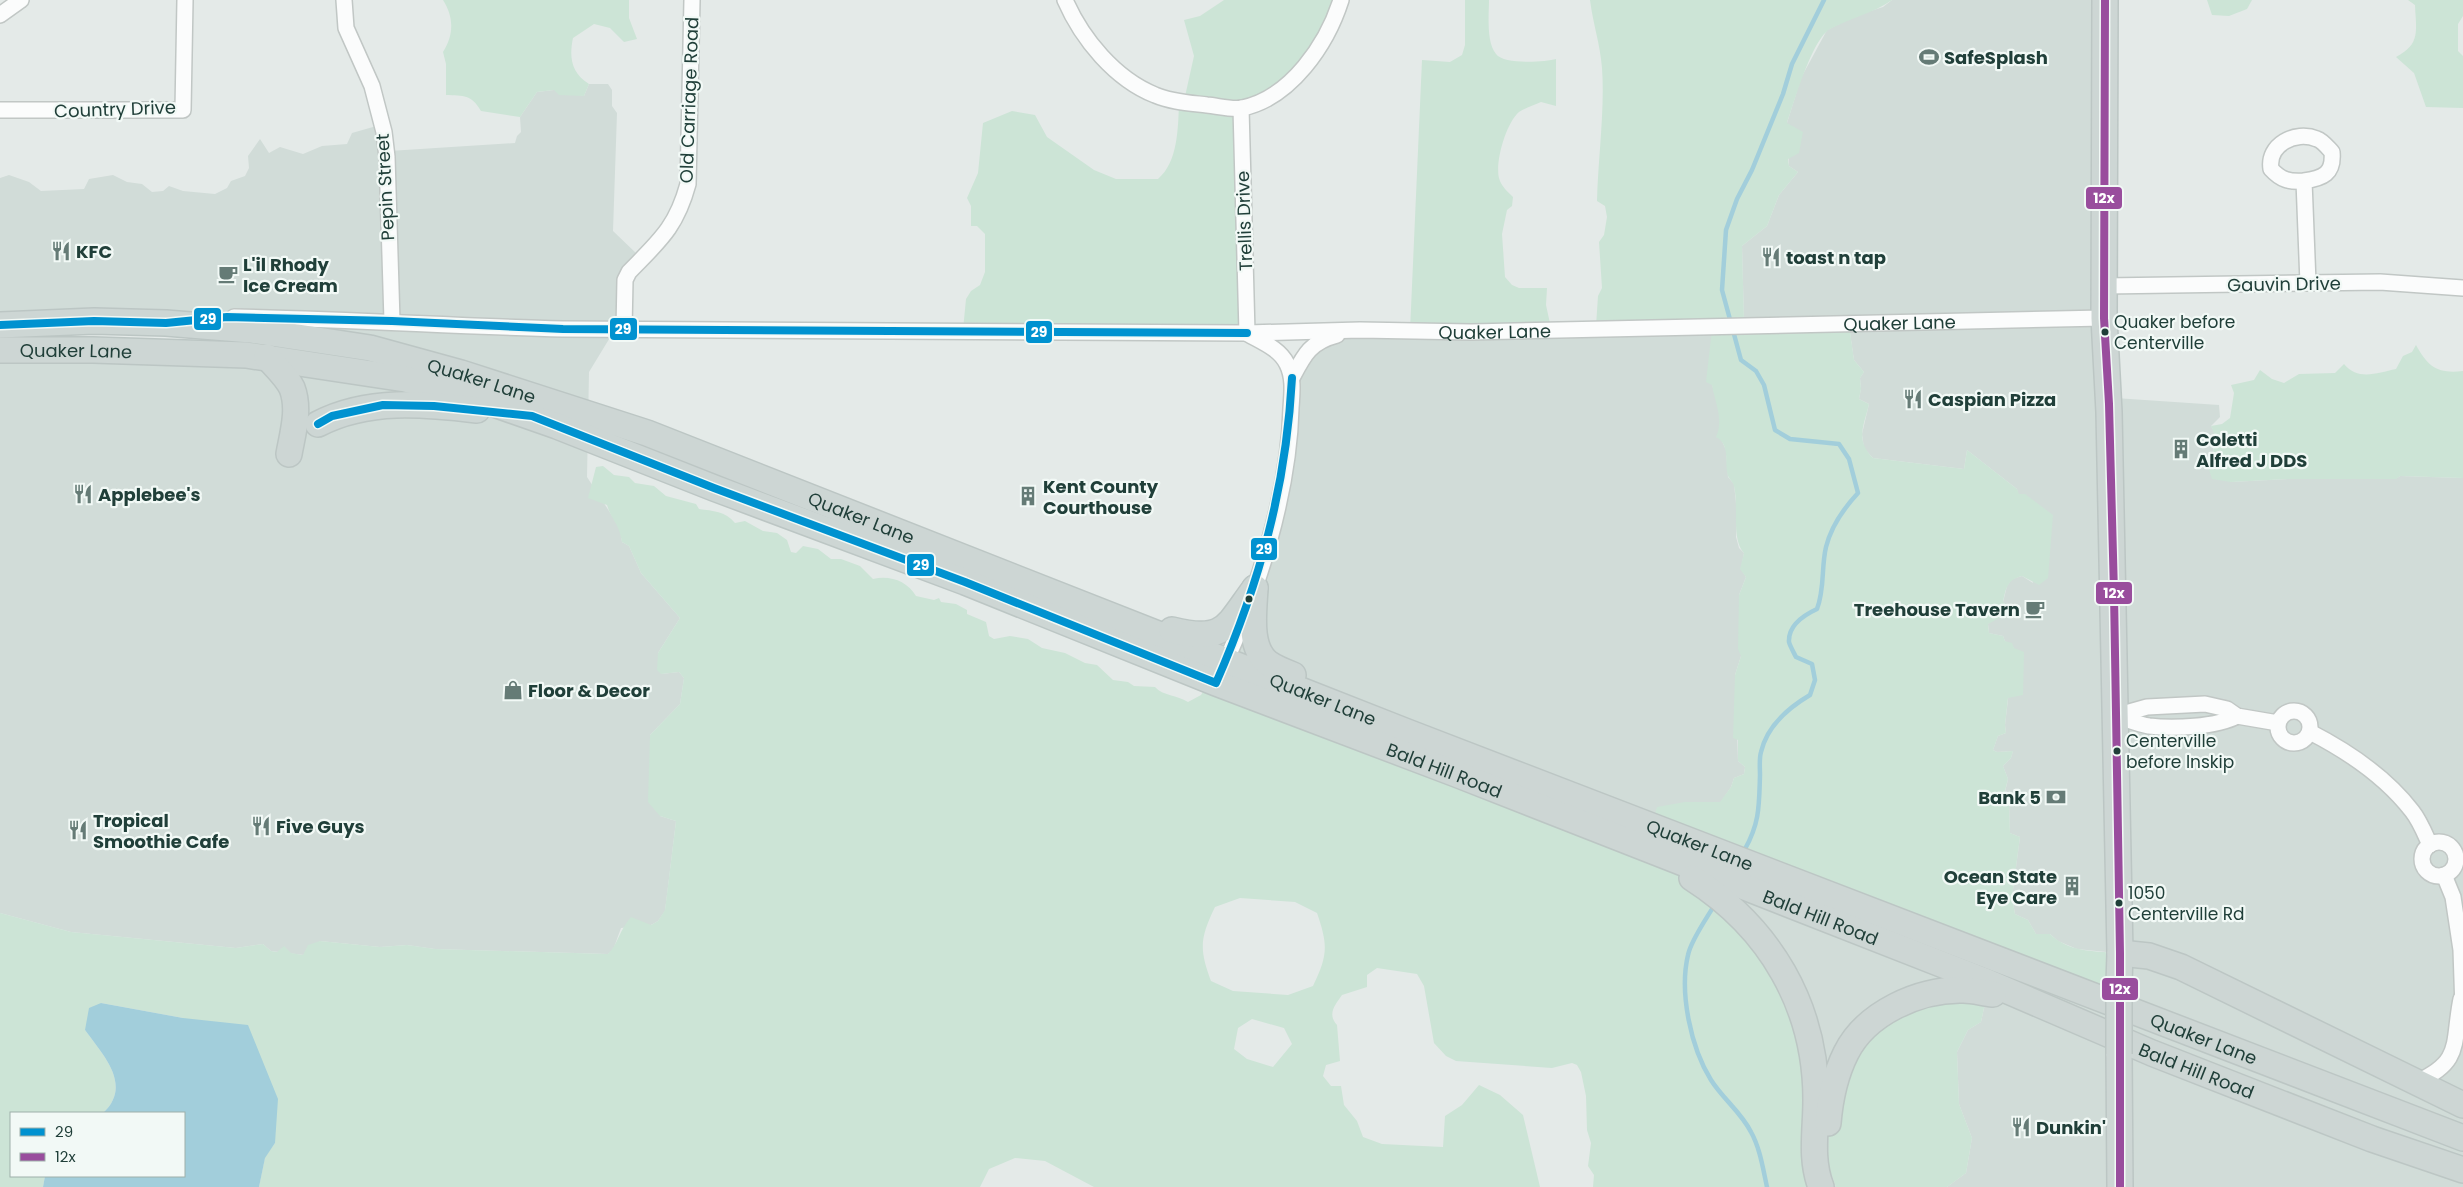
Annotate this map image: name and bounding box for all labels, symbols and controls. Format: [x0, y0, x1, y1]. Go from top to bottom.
street label: Old Carriage Road [674, 16, 704, 184]
place label: SafeSplash [1944, 45, 2048, 70]
sports icon: SafeSplash [1918, 46, 1940, 68]
street label: Country Drive [54, 94, 176, 124]
street label: Pepin Street [370, 133, 400, 241]
street label: Trellis Drive [1230, 170, 1258, 272]
line badge: 12x [2085, 186, 2123, 210]
text: 12x [2093, 188, 2116, 208]
place label: KFC [76, 239, 112, 264]
restaurant icon: KFC [50, 240, 72, 262]
place label: toast n tap [1786, 245, 1886, 270]
restaurant icon: toast n tap [1760, 246, 1782, 268]
place label: L'il Rhody Ice Cream [243, 252, 338, 298]
cafe icon: L'il Rhody Ice Cream [217, 263, 239, 285]
street label: Gauvin Drive [2227, 271, 2341, 297]
line badge: 29 [193, 307, 222, 331]
text: 29 [200, 309, 216, 329]
street label: Quaker Lane [1843, 309, 1956, 336]
place label: Quaker before Centerville [2114, 310, 2235, 355]
line badge: 29 [609, 317, 638, 341]
street label: Quaker Lane [1438, 318, 1551, 345]
text: 29 [615, 319, 631, 339]
line badge: 29 [1025, 320, 1053, 344]
text: 29 [1031, 322, 1047, 342]
marker: Quaker before Centerville [2100, 327, 2110, 337]
street label: Quaker Lane [20, 337, 133, 364]
street label: Quaker Lane [425, 352, 539, 409]
place label: Caspian Pizza [1928, 387, 2056, 412]
restaurant icon: Caspian Pizza [1902, 388, 1924, 410]
place label: Coletti Alfred J DDS [2196, 427, 2307, 473]
building icon: Coletti Alfred J DDS [2170, 438, 2192, 460]
place label: Kent County Courthouse [1043, 474, 1159, 520]
place label: Applebee's [98, 482, 201, 507]
restaurant icon: Applebee's [72, 483, 94, 505]
street label: Quaker Lane [805, 485, 918, 550]
building icon: Kent County Courthouse [1017, 485, 1039, 507]
line badge: 29 [1250, 537, 1278, 561]
text: 29 [1256, 539, 1272, 559]
line badge: 29 [906, 553, 935, 577]
text: 29 [913, 555, 929, 575]
line badge: 12x [2095, 581, 2133, 605]
text: 12x [2103, 583, 2126, 603]
unlabelled marker [1244, 594, 1254, 604]
place label: Treehouse Tavern [1854, 597, 2020, 622]
cafe icon: Treehouse Tavern [2024, 598, 2046, 620]
street label: Quaker Lane [1266, 667, 1380, 731]
place label: Floor & Decor [528, 678, 650, 703]
shop icon: Floor & Decor [502, 679, 524, 701]
place label: Centerville before Inskip [2126, 729, 2234, 774]
street label: Bald Hill Road [1383, 736, 1506, 803]
marker: Centerville before Inskip [2112, 746, 2122, 756]
place label: Bank 5 [1978, 785, 2041, 810]
bank icon: Bank 5 [2045, 786, 2067, 808]
place label: Tropical Smoothie Cafe [93, 808, 229, 854]
street label: Quaker Lane [1643, 813, 1757, 876]
place label: Five Guys [276, 814, 365, 839]
restaurant icon: Five Guys [250, 815, 272, 837]
restaurant icon: Tropical Smoothie Cafe [67, 819, 89, 841]
place label: Ocean State Eye Care [1944, 864, 2057, 910]
building icon: Ocean State Eye Care [2061, 875, 2083, 897]
place label: 1050 Centerville Rd [2128, 881, 2245, 926]
street label: Bald Hill Road [1759, 883, 1882, 951]
marker: 1050 Centerville Rd [2114, 898, 2124, 908]
line badge: 12x [2101, 977, 2139, 1001]
text: 12x [2109, 979, 2132, 999]
street label: Quaker Lane [2147, 1007, 2261, 1070]
street label: Bald Hill Road [2135, 1036, 2258, 1104]
legend [10, 1112, 185, 1177]
place label: Dunkin' [2036, 1115, 2106, 1140]
restaurant icon: Dunkin' [2010, 1116, 2032, 1138]
text: 29 [55, 1121, 73, 1142]
text: 12x [55, 1146, 76, 1167]

